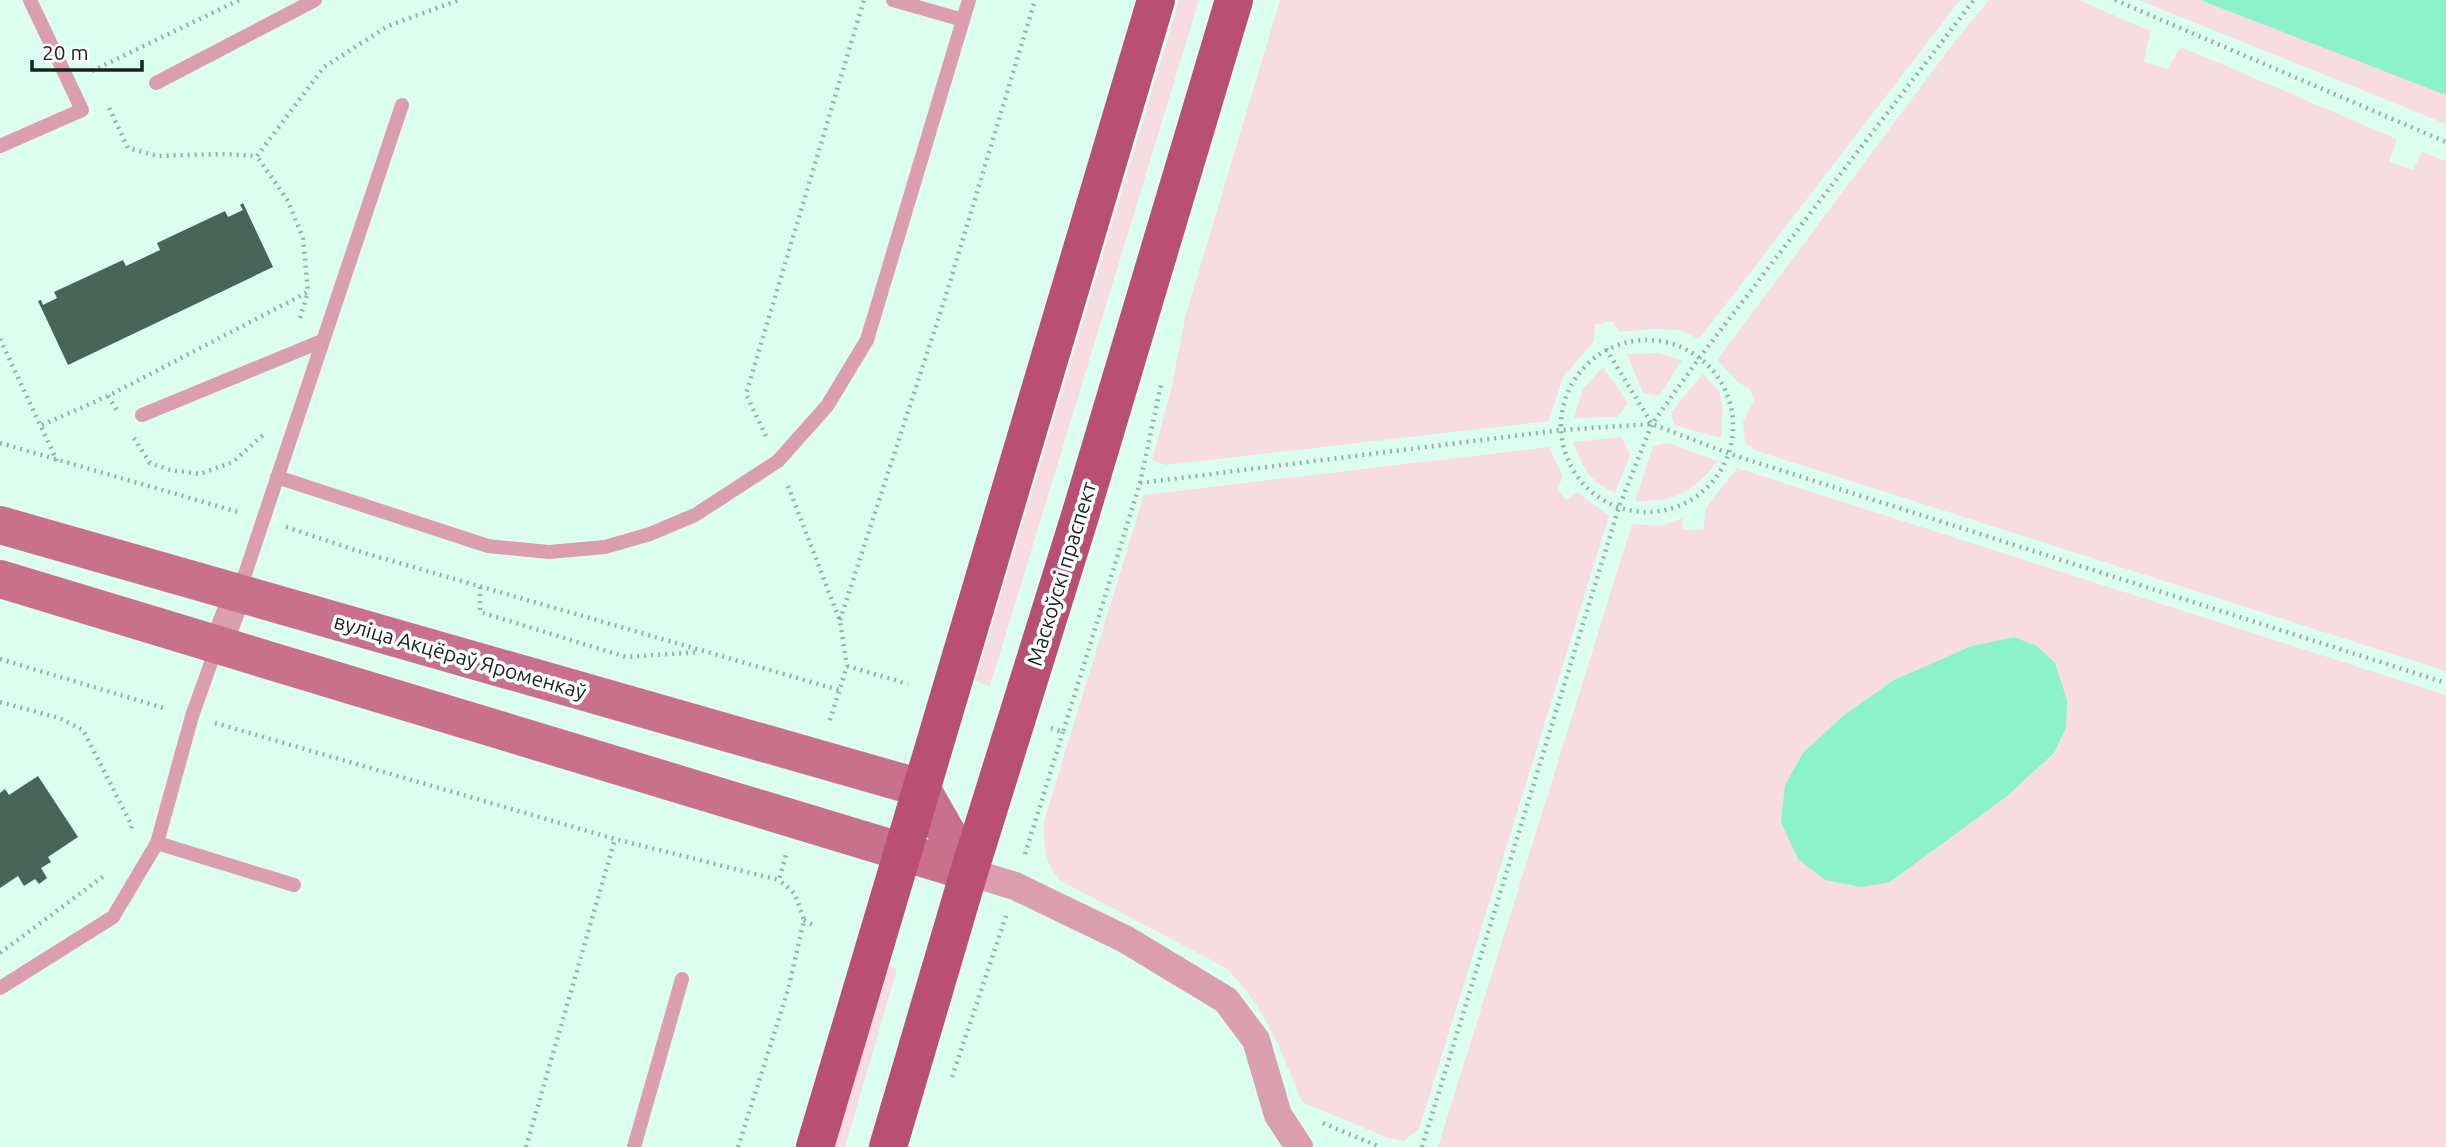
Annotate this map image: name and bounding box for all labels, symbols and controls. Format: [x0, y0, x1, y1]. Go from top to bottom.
scale bar [32, 28, 142, 72]
text: 20 m [42, 40, 89, 64]
street label: Маскоўскі праспект [1022, 478, 1101, 668]
street label: вуліца Акцёраў Яроменкаў [331, 608, 589, 704]

